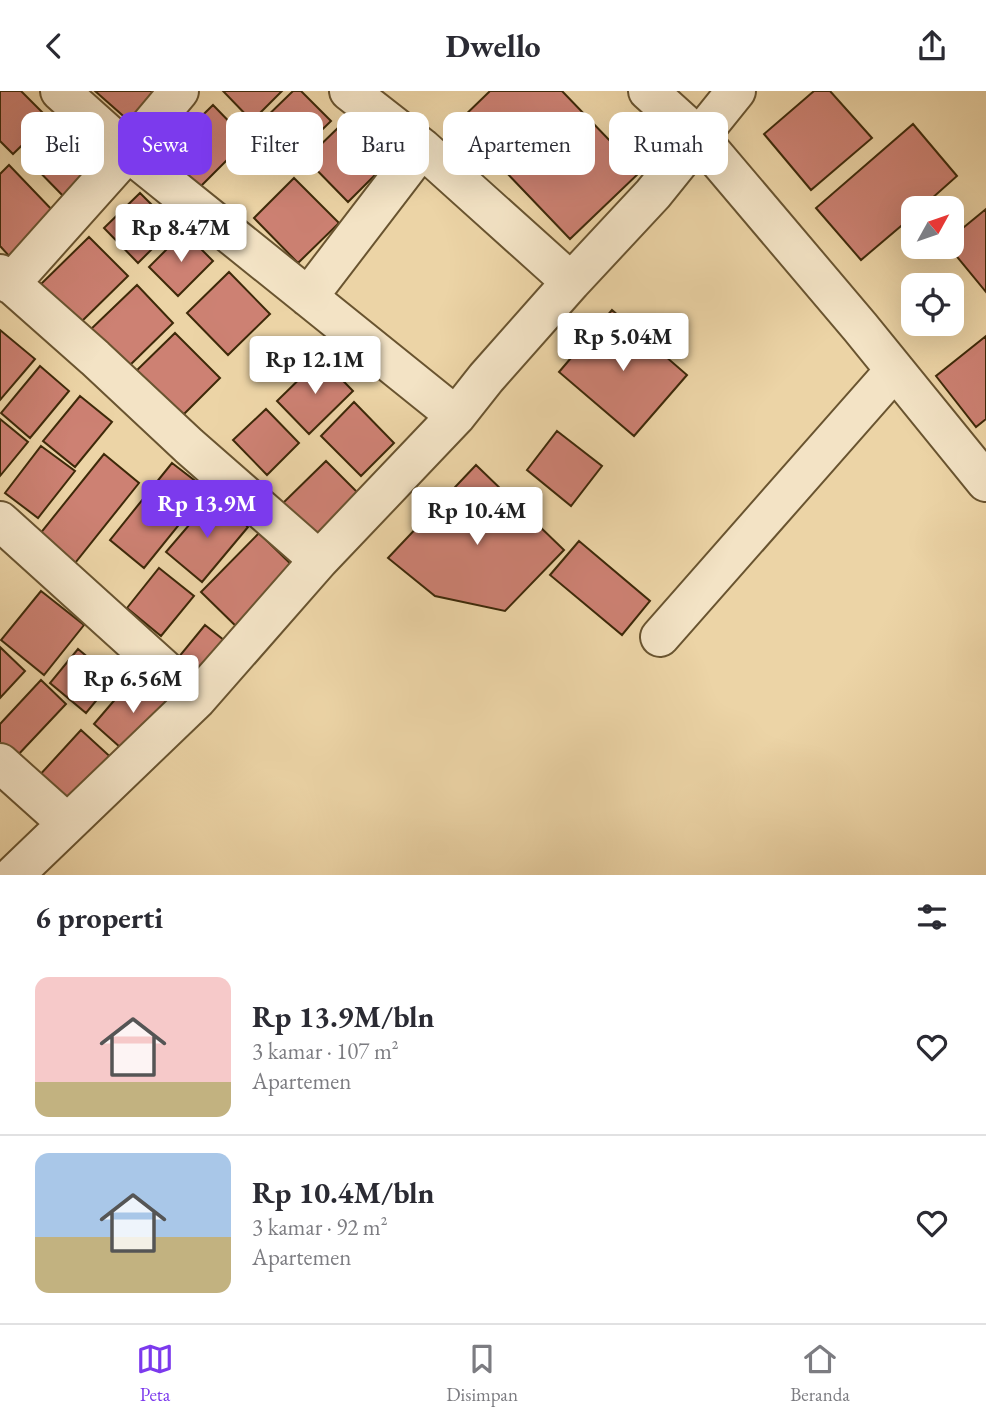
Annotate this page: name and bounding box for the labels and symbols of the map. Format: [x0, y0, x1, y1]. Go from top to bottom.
north arrow [901, 196, 964, 259]
pin: Rp 8.47M [109, 205, 253, 264]
pin: Rp 5.04M [551, 313, 695, 373]
pin: Rp 12.1M [243, 337, 387, 396]
pin: Rp 13.9M [135, 481, 279, 540]
pin: Rp 10.4M [405, 487, 549, 547]
pin: Rp 6.56M [61, 655, 205, 715]

